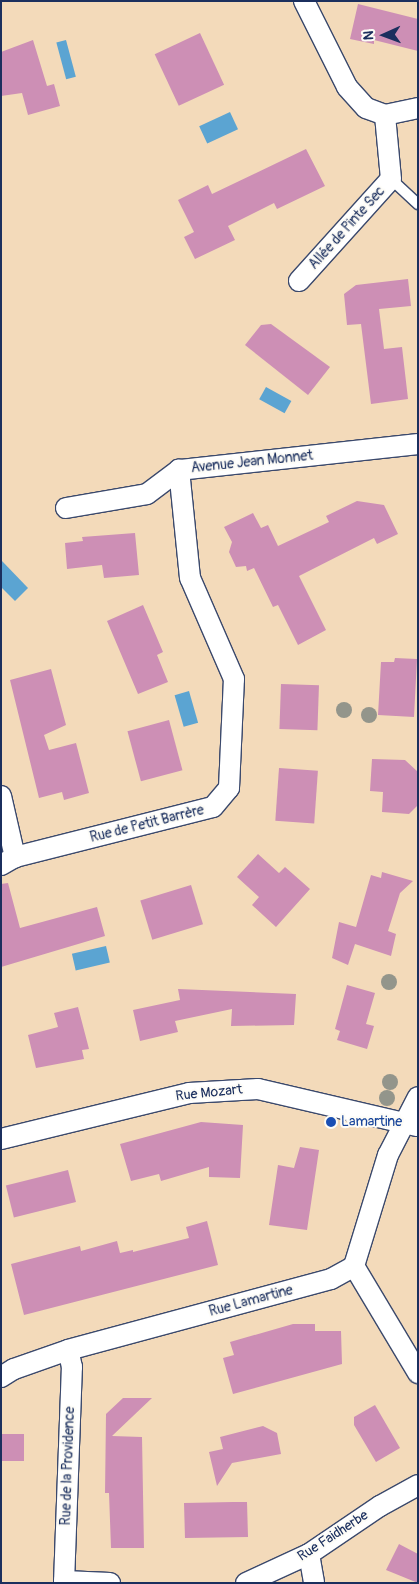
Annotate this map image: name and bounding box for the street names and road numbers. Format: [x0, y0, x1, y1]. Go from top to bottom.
street label: Allée de Pinte Sec [305, 183, 389, 273]
street label: Avenue Jean Monnet [190, 447, 314, 477]
street label: Rue de Petit Barrère [88, 802, 206, 846]
street label: Rue Mozart [175, 1081, 243, 1105]
street label: Rue Lamartine [207, 1282, 295, 1320]
street label: Rue de la Providence [58, 1406, 78, 1526]
street label: Rue Faidherbe [295, 1507, 371, 1565]

